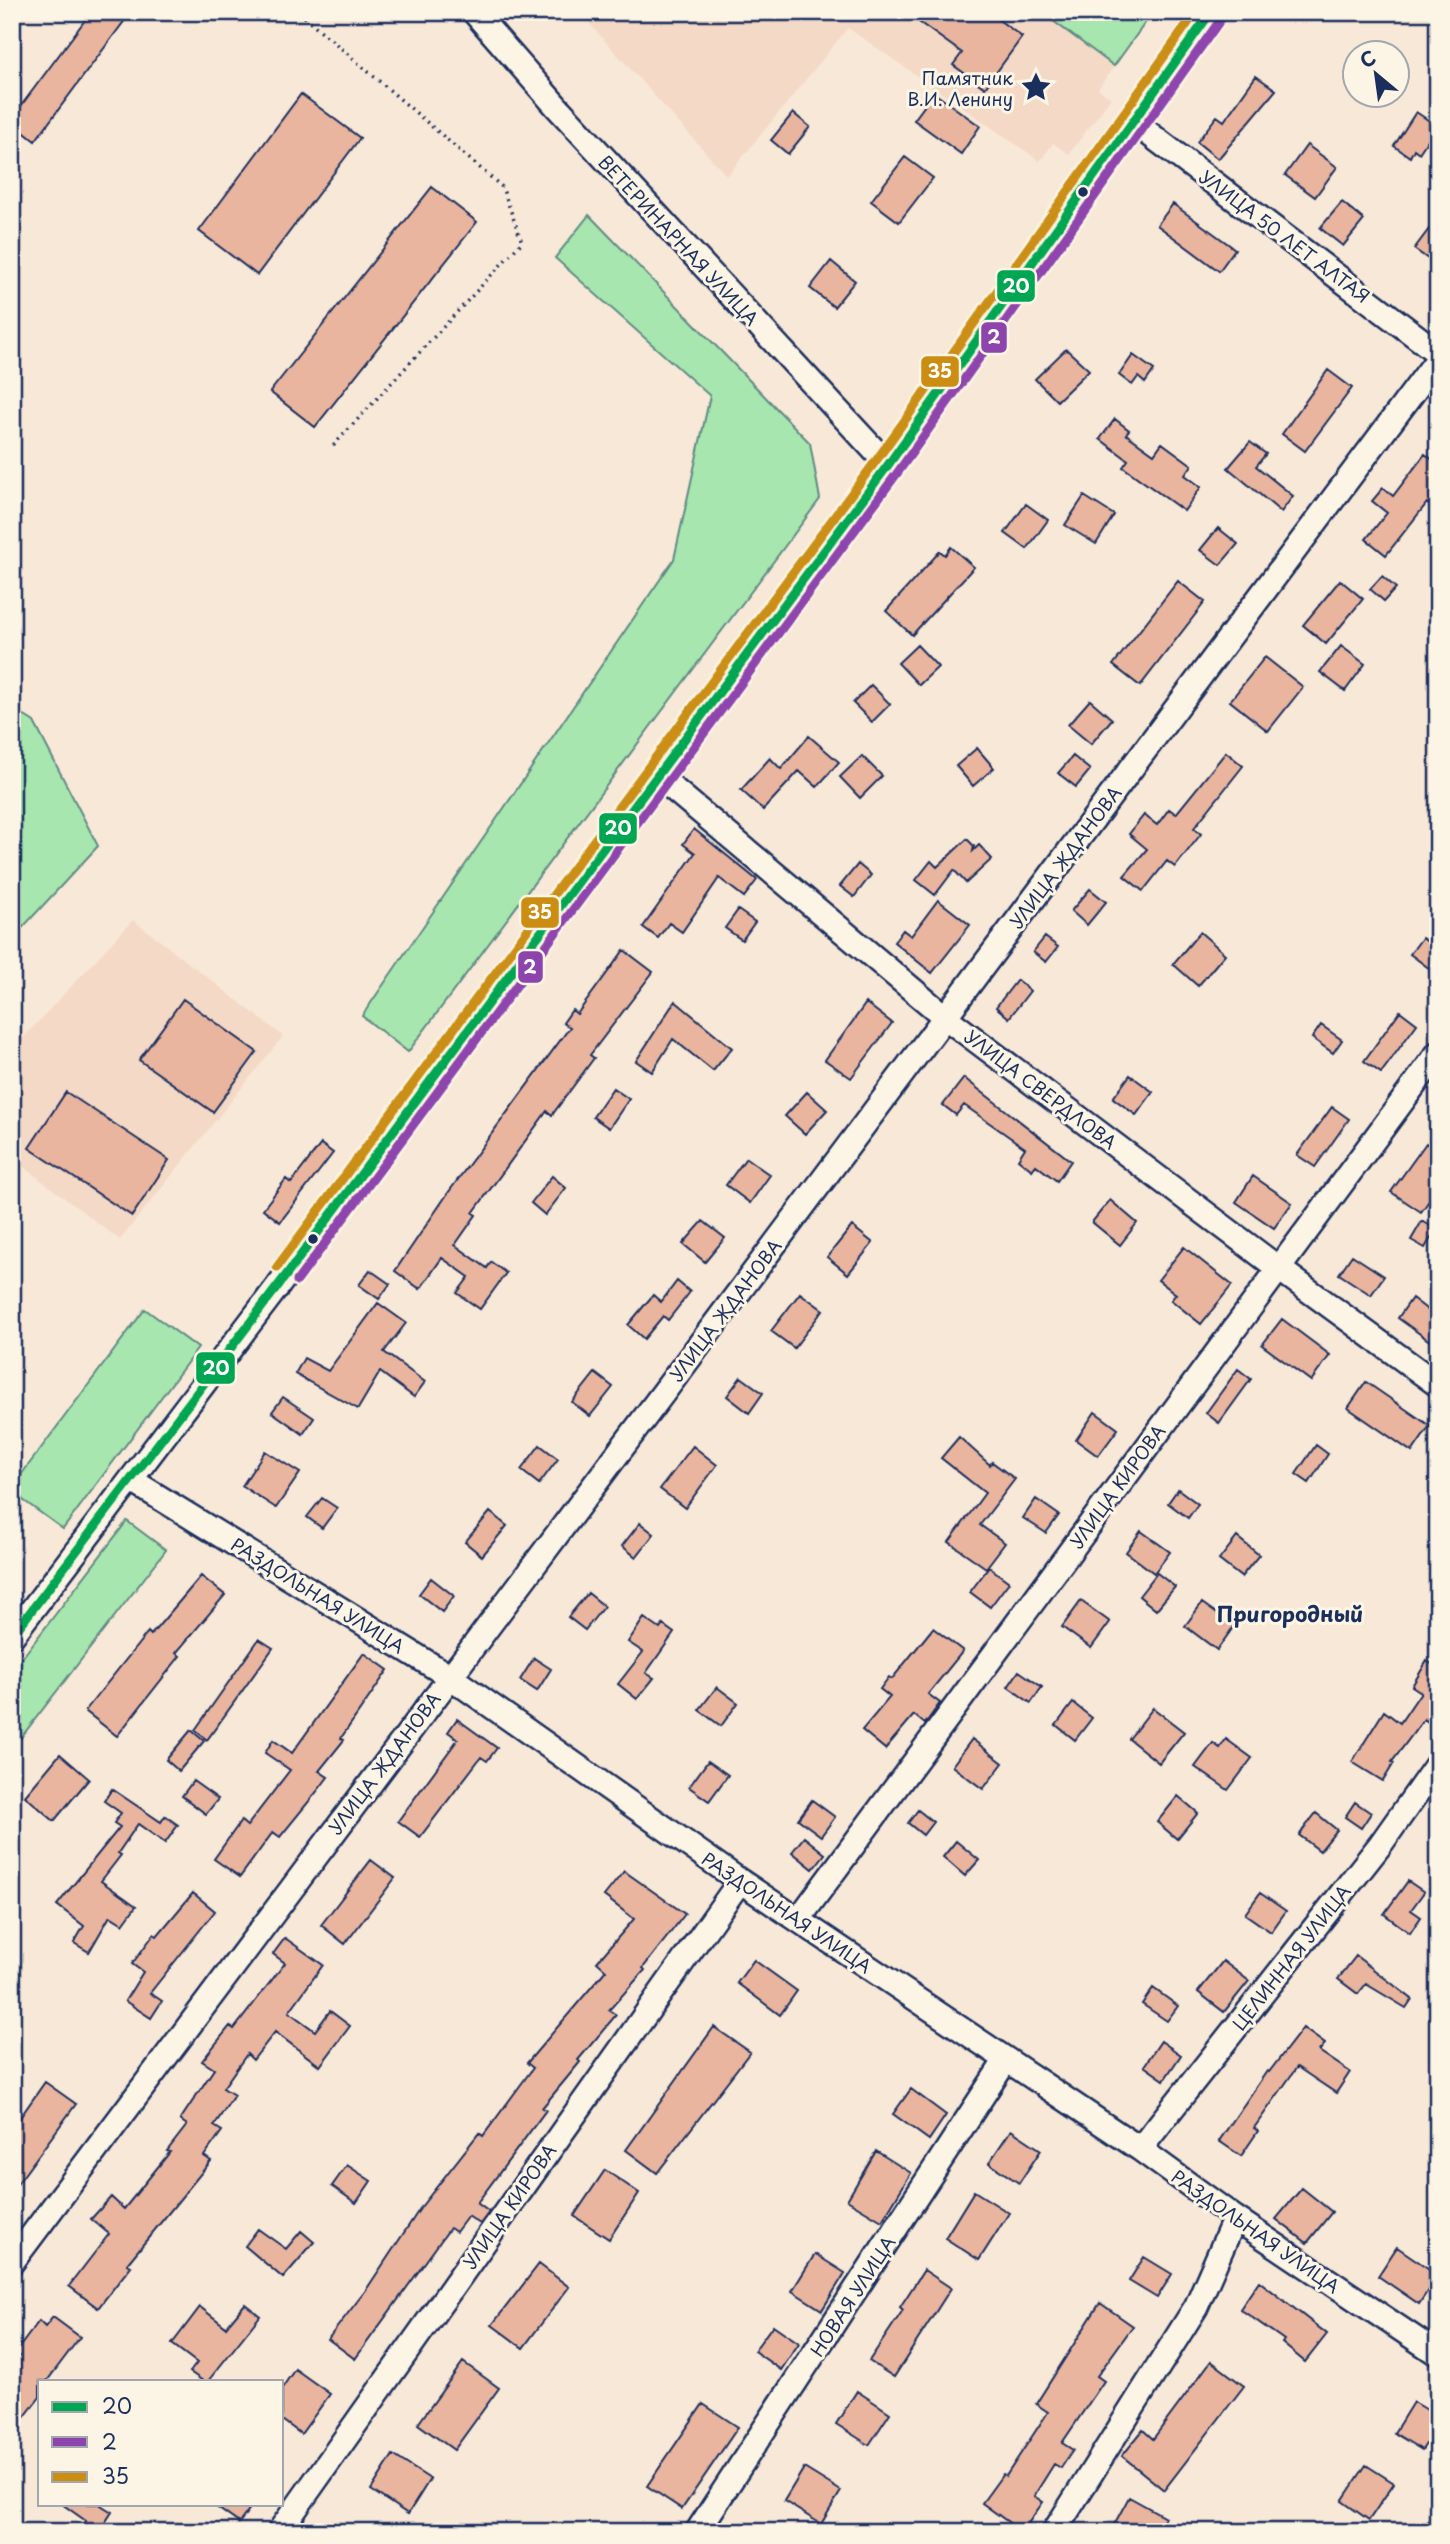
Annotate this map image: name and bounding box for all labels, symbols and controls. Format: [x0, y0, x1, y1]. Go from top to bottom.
north arrow [1342, 38, 1412, 108]
text: С [1354, 43, 1380, 74]
place label: Памятник В.И. Ленину [907, 64, 1013, 112]
place icon: Памятник В.И. Ленину [1019, 70, 1053, 104]
street label: ВЕТЕРИНАРНАЯ УЛИЦА [593, 149, 766, 331]
street label: УЛИЦА 50 ЛЕТ АЛТАЯ [1194, 163, 1376, 309]
unlabelled marker [1076, 185, 1090, 199]
line badge: 20 [996, 269, 1036, 303]
text: 20 [1002, 271, 1030, 299]
line badge: 2 [980, 321, 1008, 354]
text: 2 [987, 322, 1001, 350]
line badge: 35 [920, 355, 960, 388]
text: 35 [928, 356, 952, 384]
street label: УЛИЦА ЖДАНОВА [1003, 780, 1127, 934]
line badge: 20 [598, 812, 638, 845]
text: 20 [604, 813, 632, 841]
line badge: 35 [520, 896, 560, 929]
text: 35 [528, 897, 552, 925]
line badge: 2 [517, 950, 544, 984]
text: 2 [523, 952, 537, 980]
street label: УЛИЦА СВЕРДЛОВА [959, 1023, 1123, 1155]
unlabelled marker [306, 1232, 320, 1246]
street label: УЛИЦА ЖДАНОВА [663, 1233, 787, 1387]
line badge: 20 [195, 1351, 236, 1385]
text: 20 [202, 1353, 230, 1381]
street label: УЛИЦА КИРОВА [1063, 1419, 1171, 1553]
street label: РАЗДОЛЬНАЯ УЛИЦА [226, 1531, 410, 1660]
district label: Пригородный [1217, 1597, 1363, 1629]
street label: УЛИЦА ЖДАНОВА [322, 1686, 446, 1840]
street label: РАЗДОЛЬНАЯ УЛИЦА [697, 1845, 878, 1979]
street label: ЦЕЛИННАЯ УЛИЦА [1225, 1878, 1357, 2036]
street label: УЛИЦА КИРОВА [456, 2138, 562, 2274]
street label: РАЗДОЛЬНАЯ УЛИЦА [1166, 2163, 1346, 2300]
street label: НОВАЯ УЛИЦА [803, 2230, 901, 2362]
legend [38, 2380, 284, 2506]
text: 20 [102, 2389, 132, 2421]
text: 2 [102, 2425, 117, 2457]
text: 35 [102, 2459, 129, 2491]

